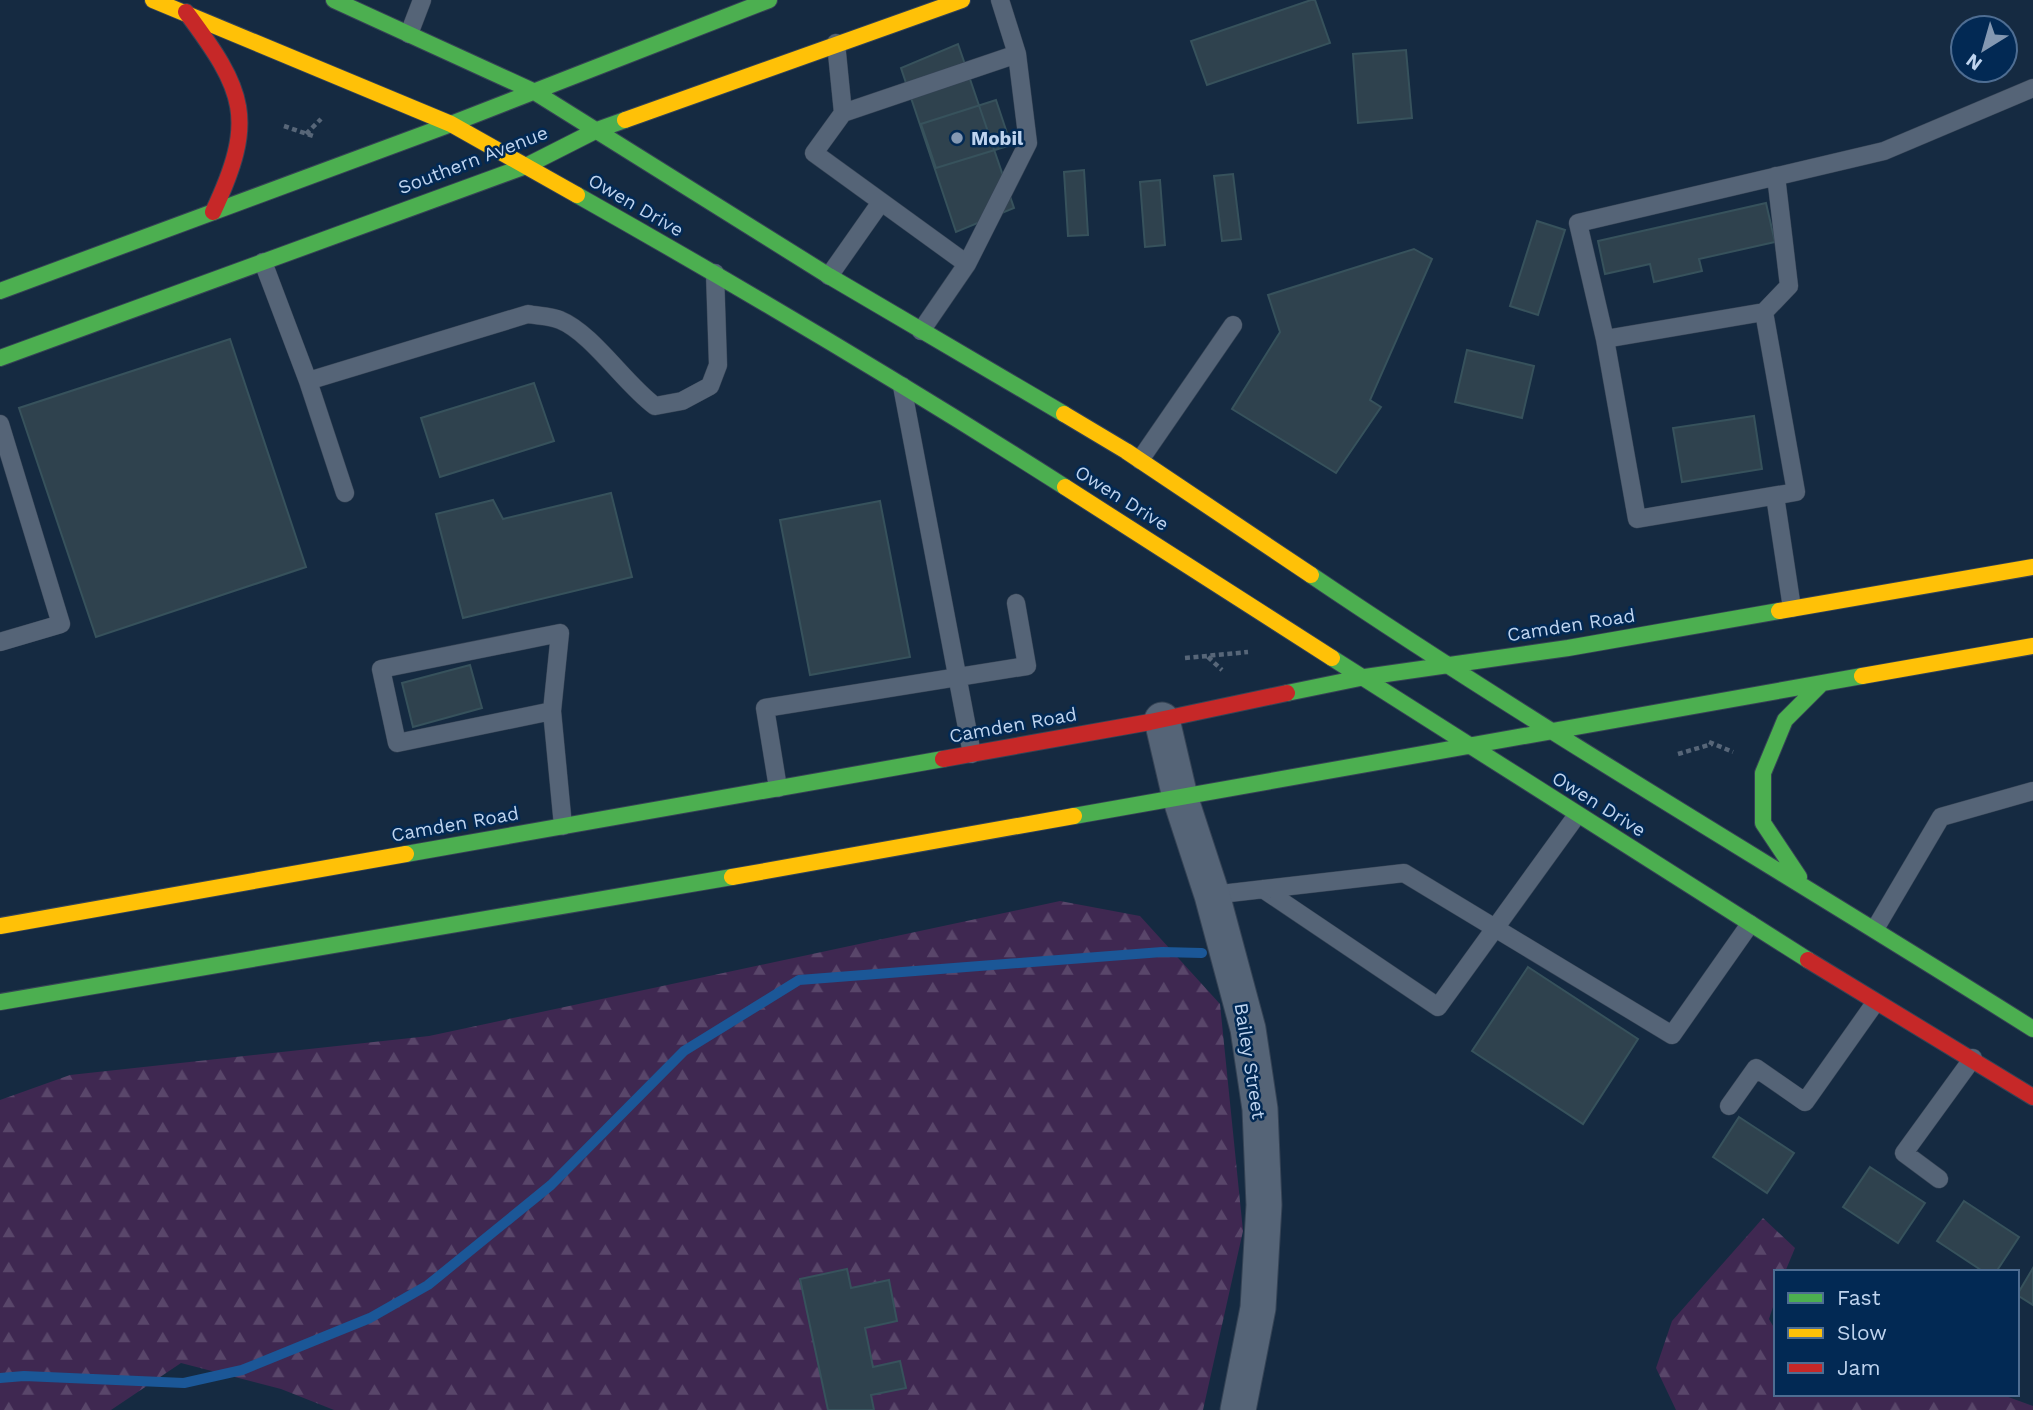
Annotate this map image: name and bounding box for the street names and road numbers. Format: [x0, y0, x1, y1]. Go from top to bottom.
street label: Southern Avenue [395, 121, 551, 199]
street label: Owen Drive [584, 169, 688, 241]
street label: Owen Drive [1071, 460, 1173, 536]
street label: Camden Road [1505, 604, 1637, 646]
street label: Camden Road [947, 702, 1079, 748]
street label: Owen Drive [1548, 766, 1650, 842]
street label: Camden Road [389, 801, 521, 847]
street label: Bailey Street [1229, 1001, 1271, 1121]

